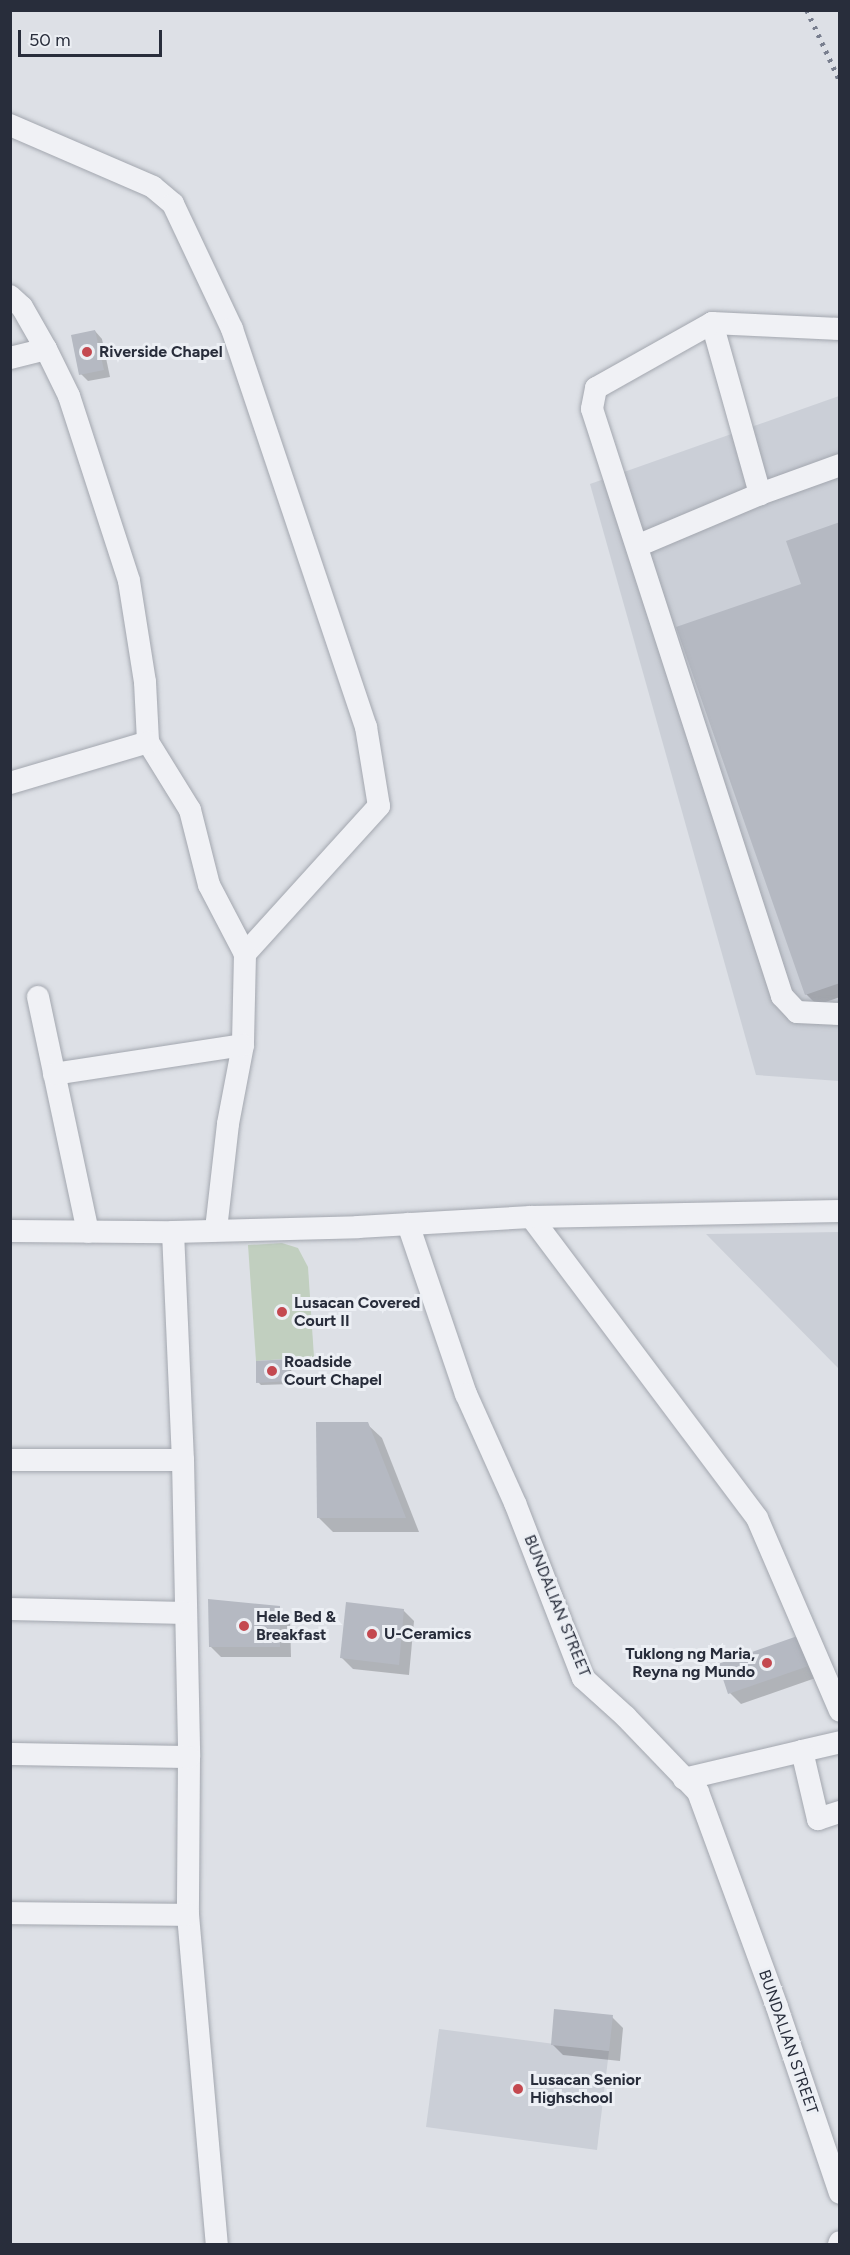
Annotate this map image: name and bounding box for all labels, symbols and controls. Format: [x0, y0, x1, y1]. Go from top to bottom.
scale bar [21, 18, 165, 56]
text: 50 m [29, 29, 71, 51]
place label: Riverside Chapel [99, 342, 223, 362]
marker: Riverside Chapel [80, 345, 94, 359]
place label: Lusacan Covered Court II [294, 1293, 420, 1331]
marker: Lusacan Covered Court II [275, 1305, 289, 1319]
place label: Roadside Court Chapel [284, 1352, 382, 1390]
marker: Roadside Court Chapel [265, 1364, 279, 1378]
street label: BUNDALIAN STREET [520, 1532, 594, 1680]
place label: Hele Bed & Breakfast [256, 1607, 336, 1645]
marker: Hele Bed & Breakfast [237, 1619, 251, 1633]
place label: U-Ceramics [384, 1624, 471, 1644]
marker: U-Ceramics [365, 1627, 379, 1641]
place label: Tuklong ng Maria, Reyna ng Mundo [625, 1644, 755, 1682]
marker: Tuklong ng Maria, Reyna ng Mundo [760, 1656, 774, 1670]
street label: BUNDALIAN STREET [754, 1967, 822, 2117]
place label: Lusacan Senior Highschool [530, 2070, 641, 2108]
marker: Lusacan Senior Highschool [511, 2082, 525, 2096]

